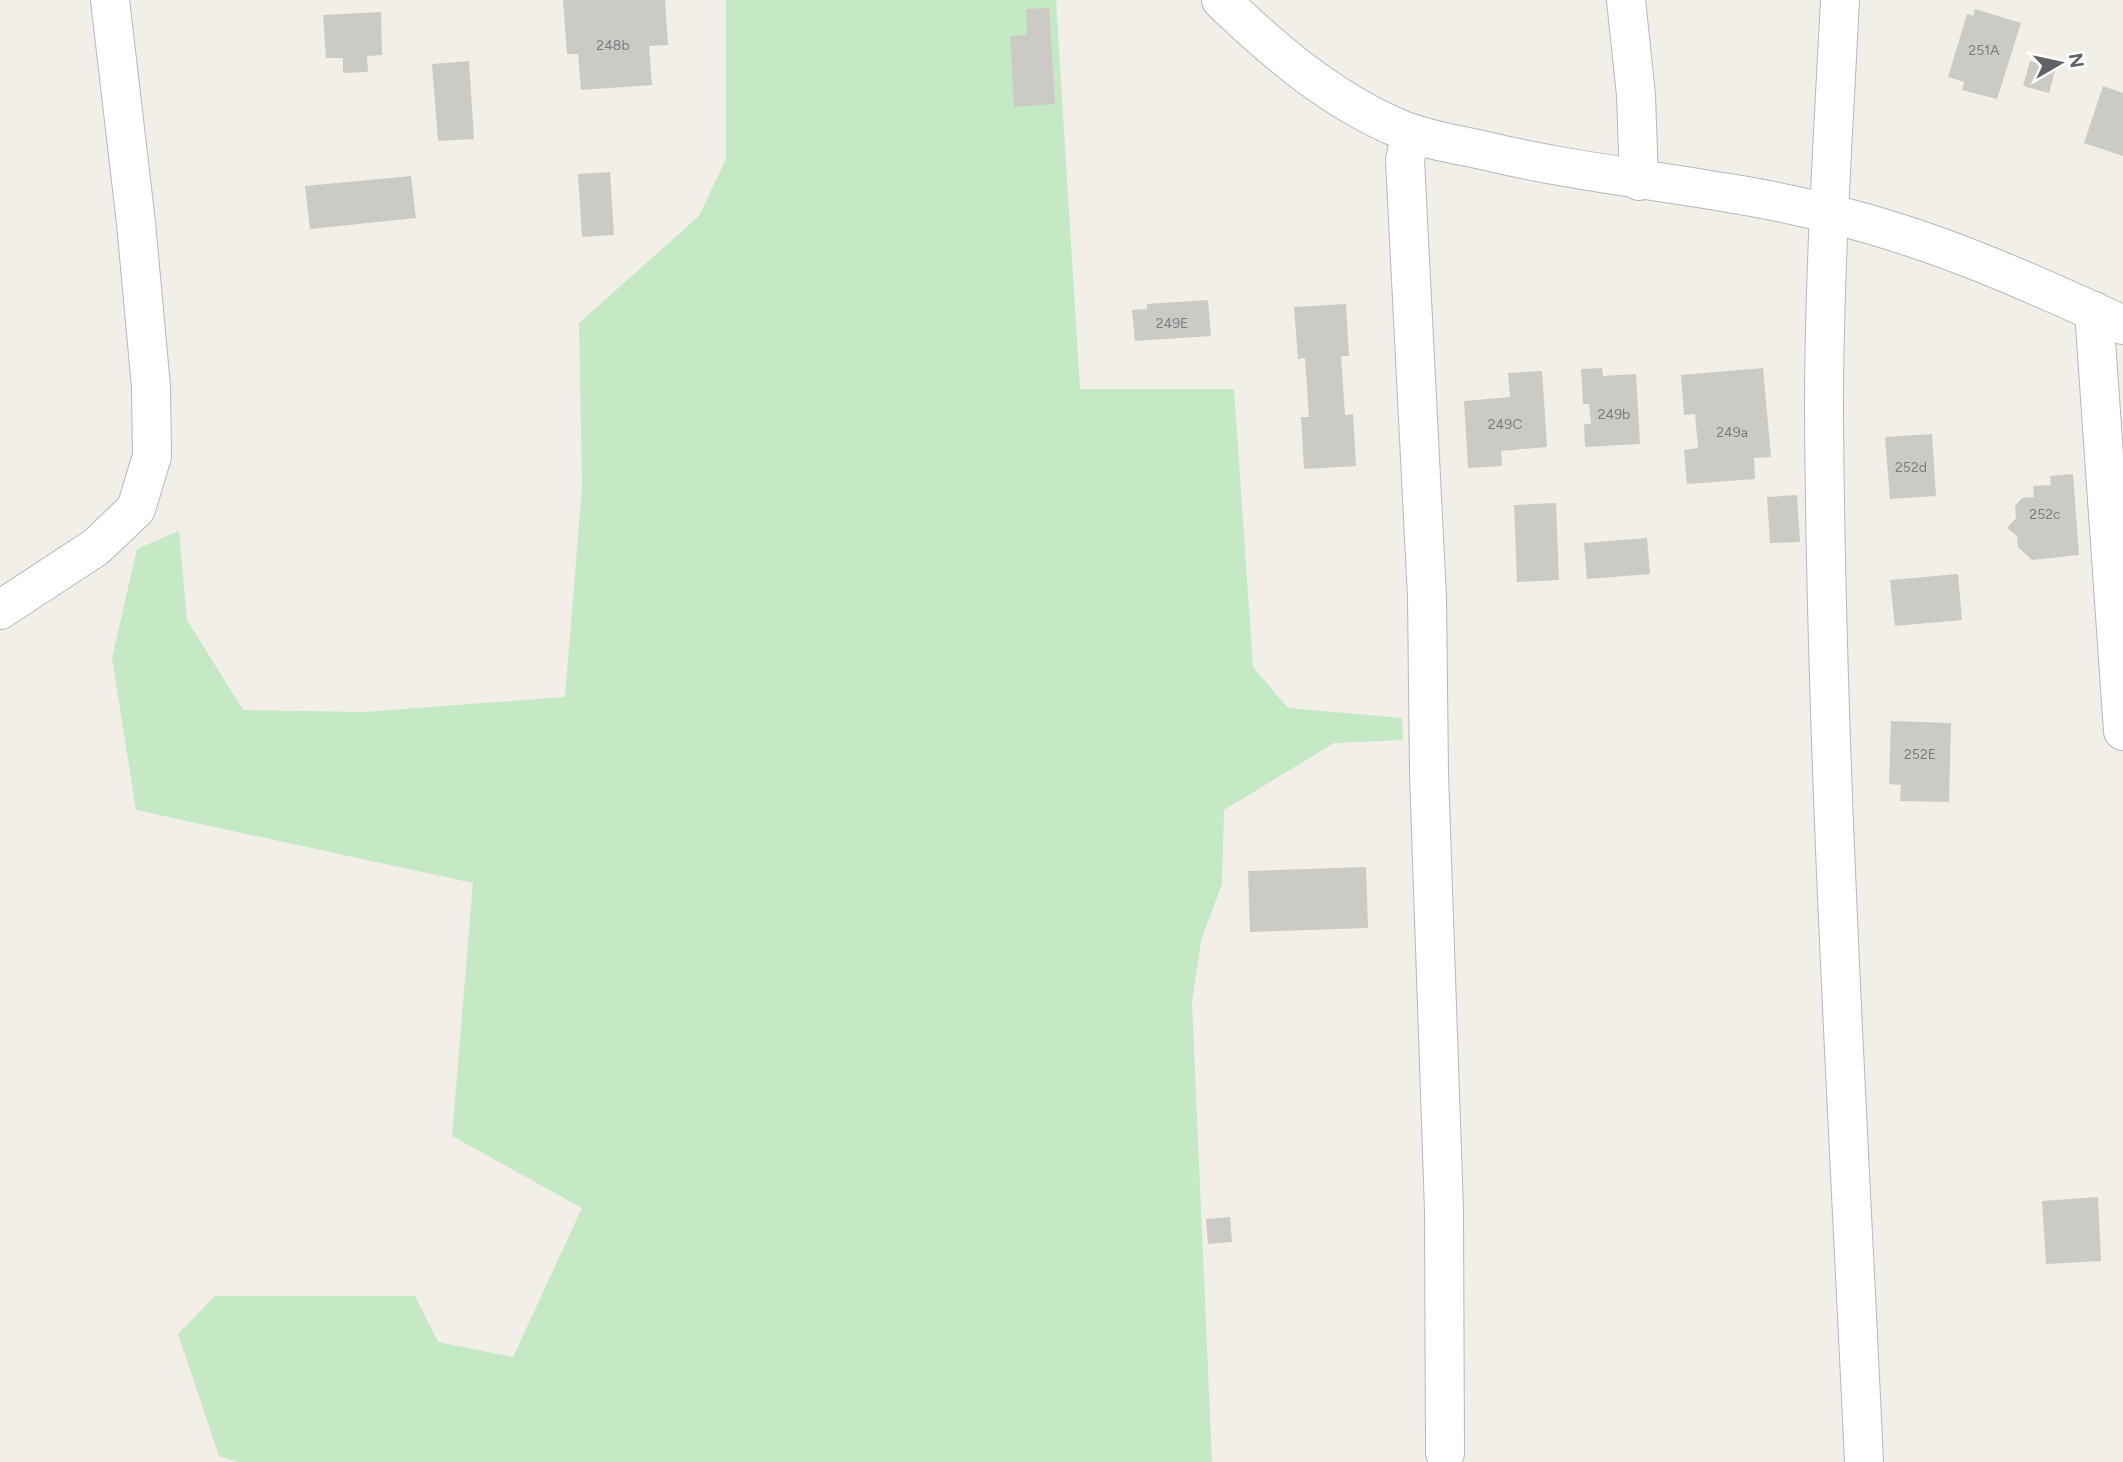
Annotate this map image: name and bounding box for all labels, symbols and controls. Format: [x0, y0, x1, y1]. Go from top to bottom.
north arrow [2025, 28, 2095, 98]
house number: 248b [596, 37, 630, 54]
house number: 251A [1968, 42, 2000, 59]
text: N [2064, 51, 2089, 69]
house number: 249E [1156, 315, 1188, 332]
house number: 249b [1598, 406, 1630, 423]
house number: 249C [1488, 416, 1522, 433]
house number: 249a [1716, 424, 1748, 441]
house number: 252d [1895, 459, 1927, 476]
house number: 252c [2029, 506, 2061, 523]
house number: 252E [1904, 746, 1936, 763]

